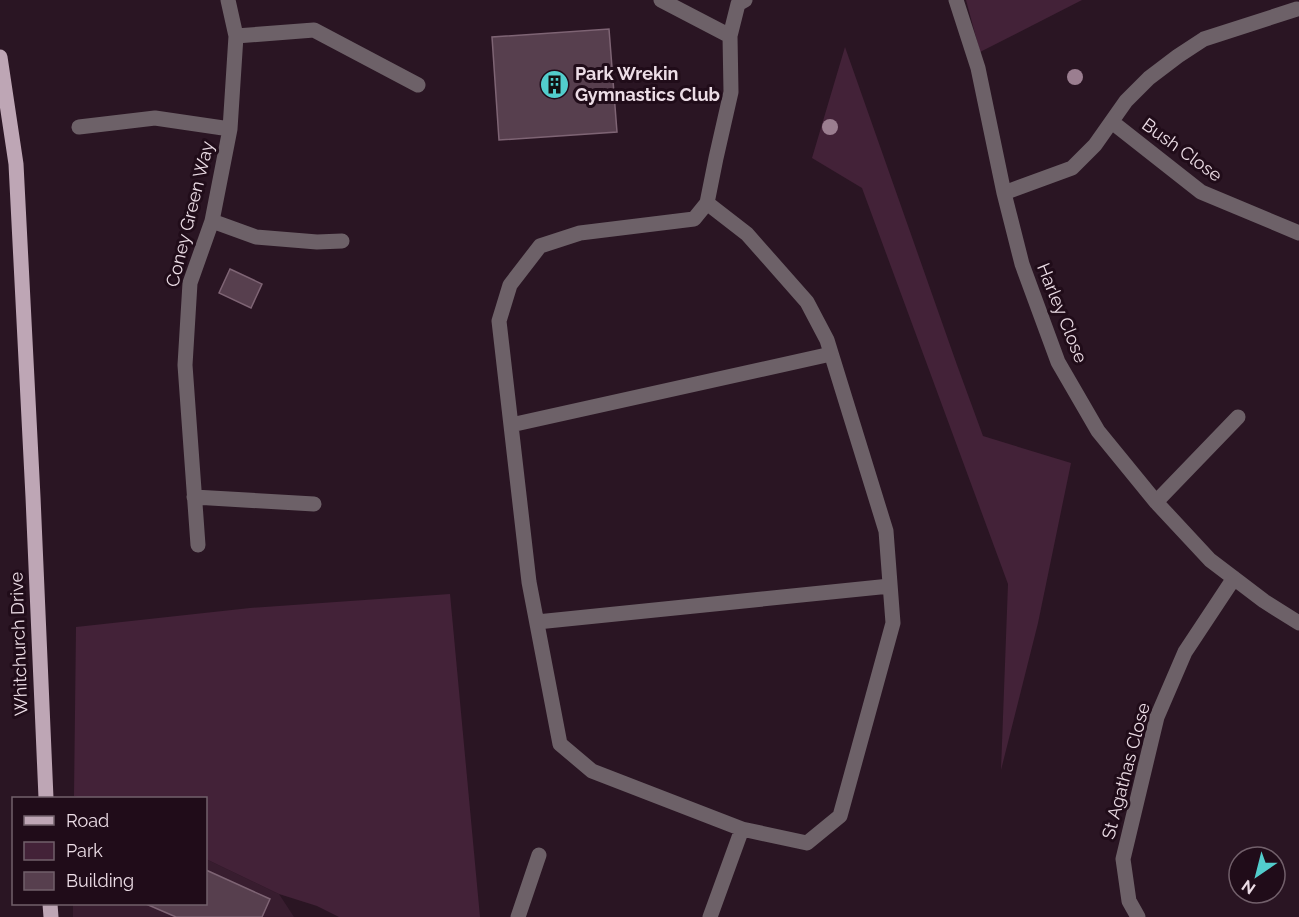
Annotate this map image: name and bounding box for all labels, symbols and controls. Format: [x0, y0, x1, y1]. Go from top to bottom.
place label: Park Wrekin Gymnastics Club [575, 63, 720, 105]
building icon: Park Wrekin Gymnastics Club [538, 68, 570, 100]
street label: Bush Close [1138, 114, 1227, 186]
street label: Coney Green Way [161, 139, 218, 289]
street label: Harley Close [1033, 260, 1092, 366]
street label: Whitchurch Drive [5, 571, 32, 716]
street label: St Agathas Close [1097, 700, 1154, 841]
legend [12, 797, 207, 905]
text: Road [66, 810, 109, 831]
text: Park [66, 840, 103, 861]
north arrow [1227, 845, 1287, 905]
text: Building [66, 870, 134, 891]
text: N [1238, 876, 1259, 898]

